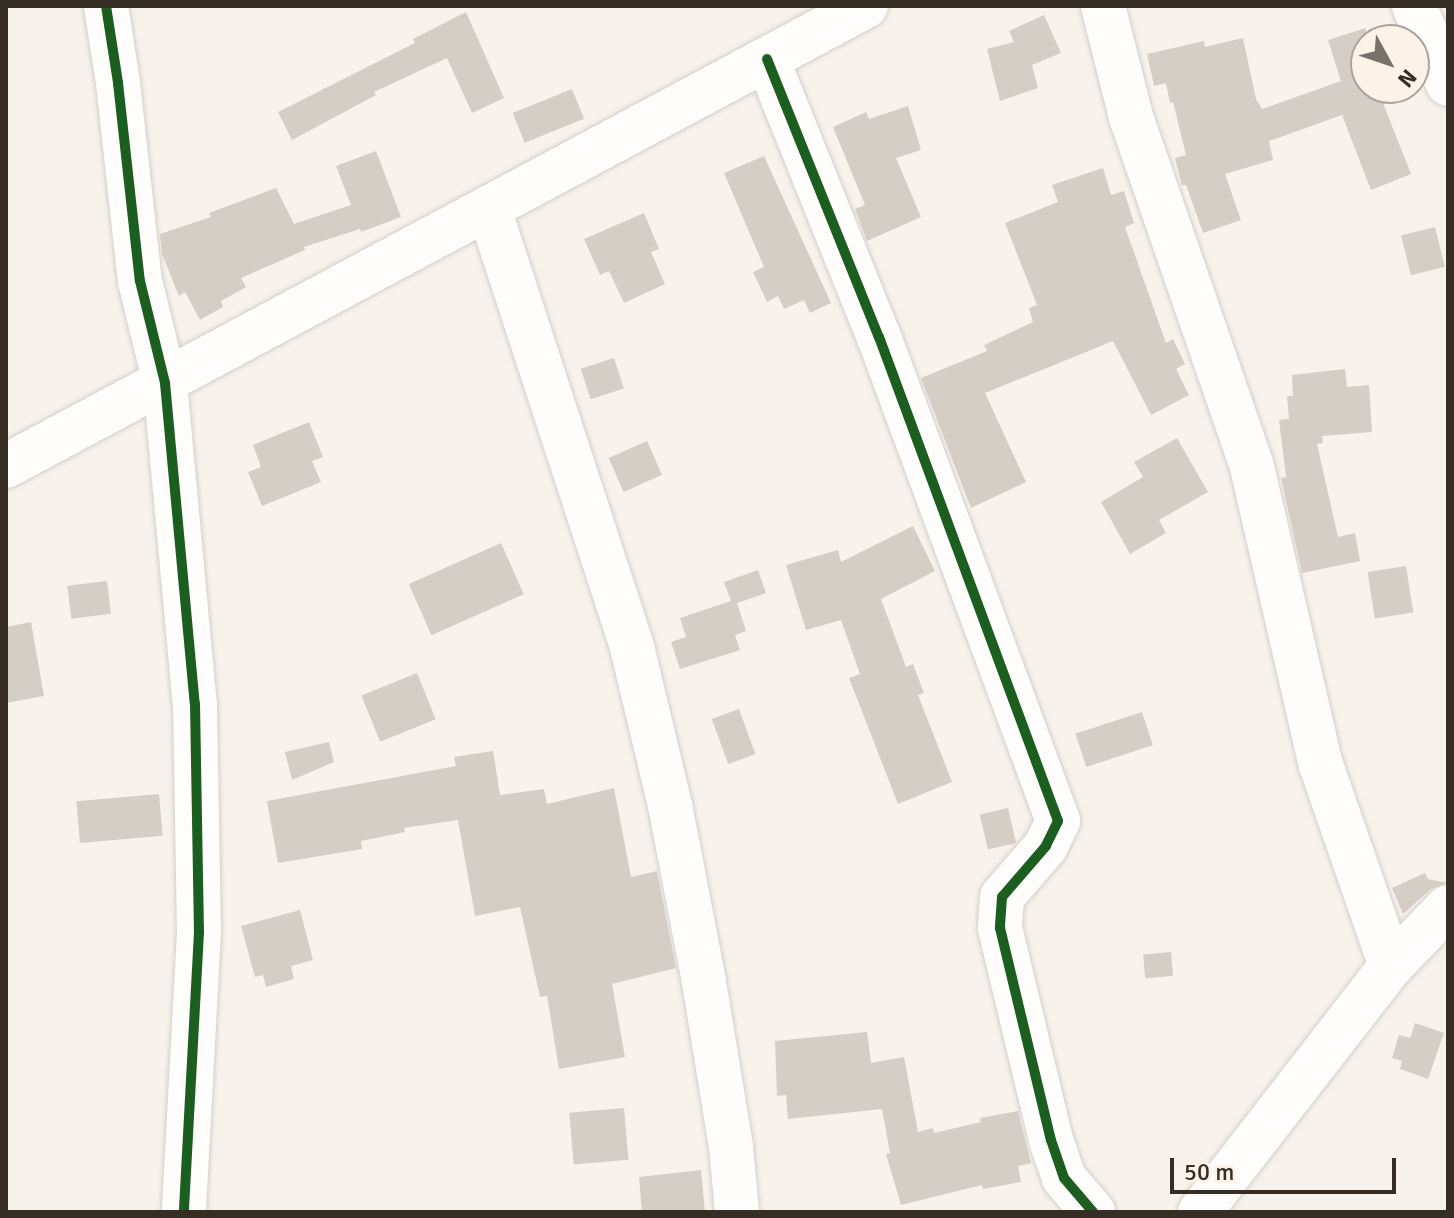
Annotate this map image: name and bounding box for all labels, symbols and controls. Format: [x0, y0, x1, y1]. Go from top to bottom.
north arrow [1350, 24, 1430, 104]
text: N [1392, 64, 1422, 93]
scale bar [1174, 1142, 1400, 1192]
text: 50 m [1184, 1157, 1234, 1187]

